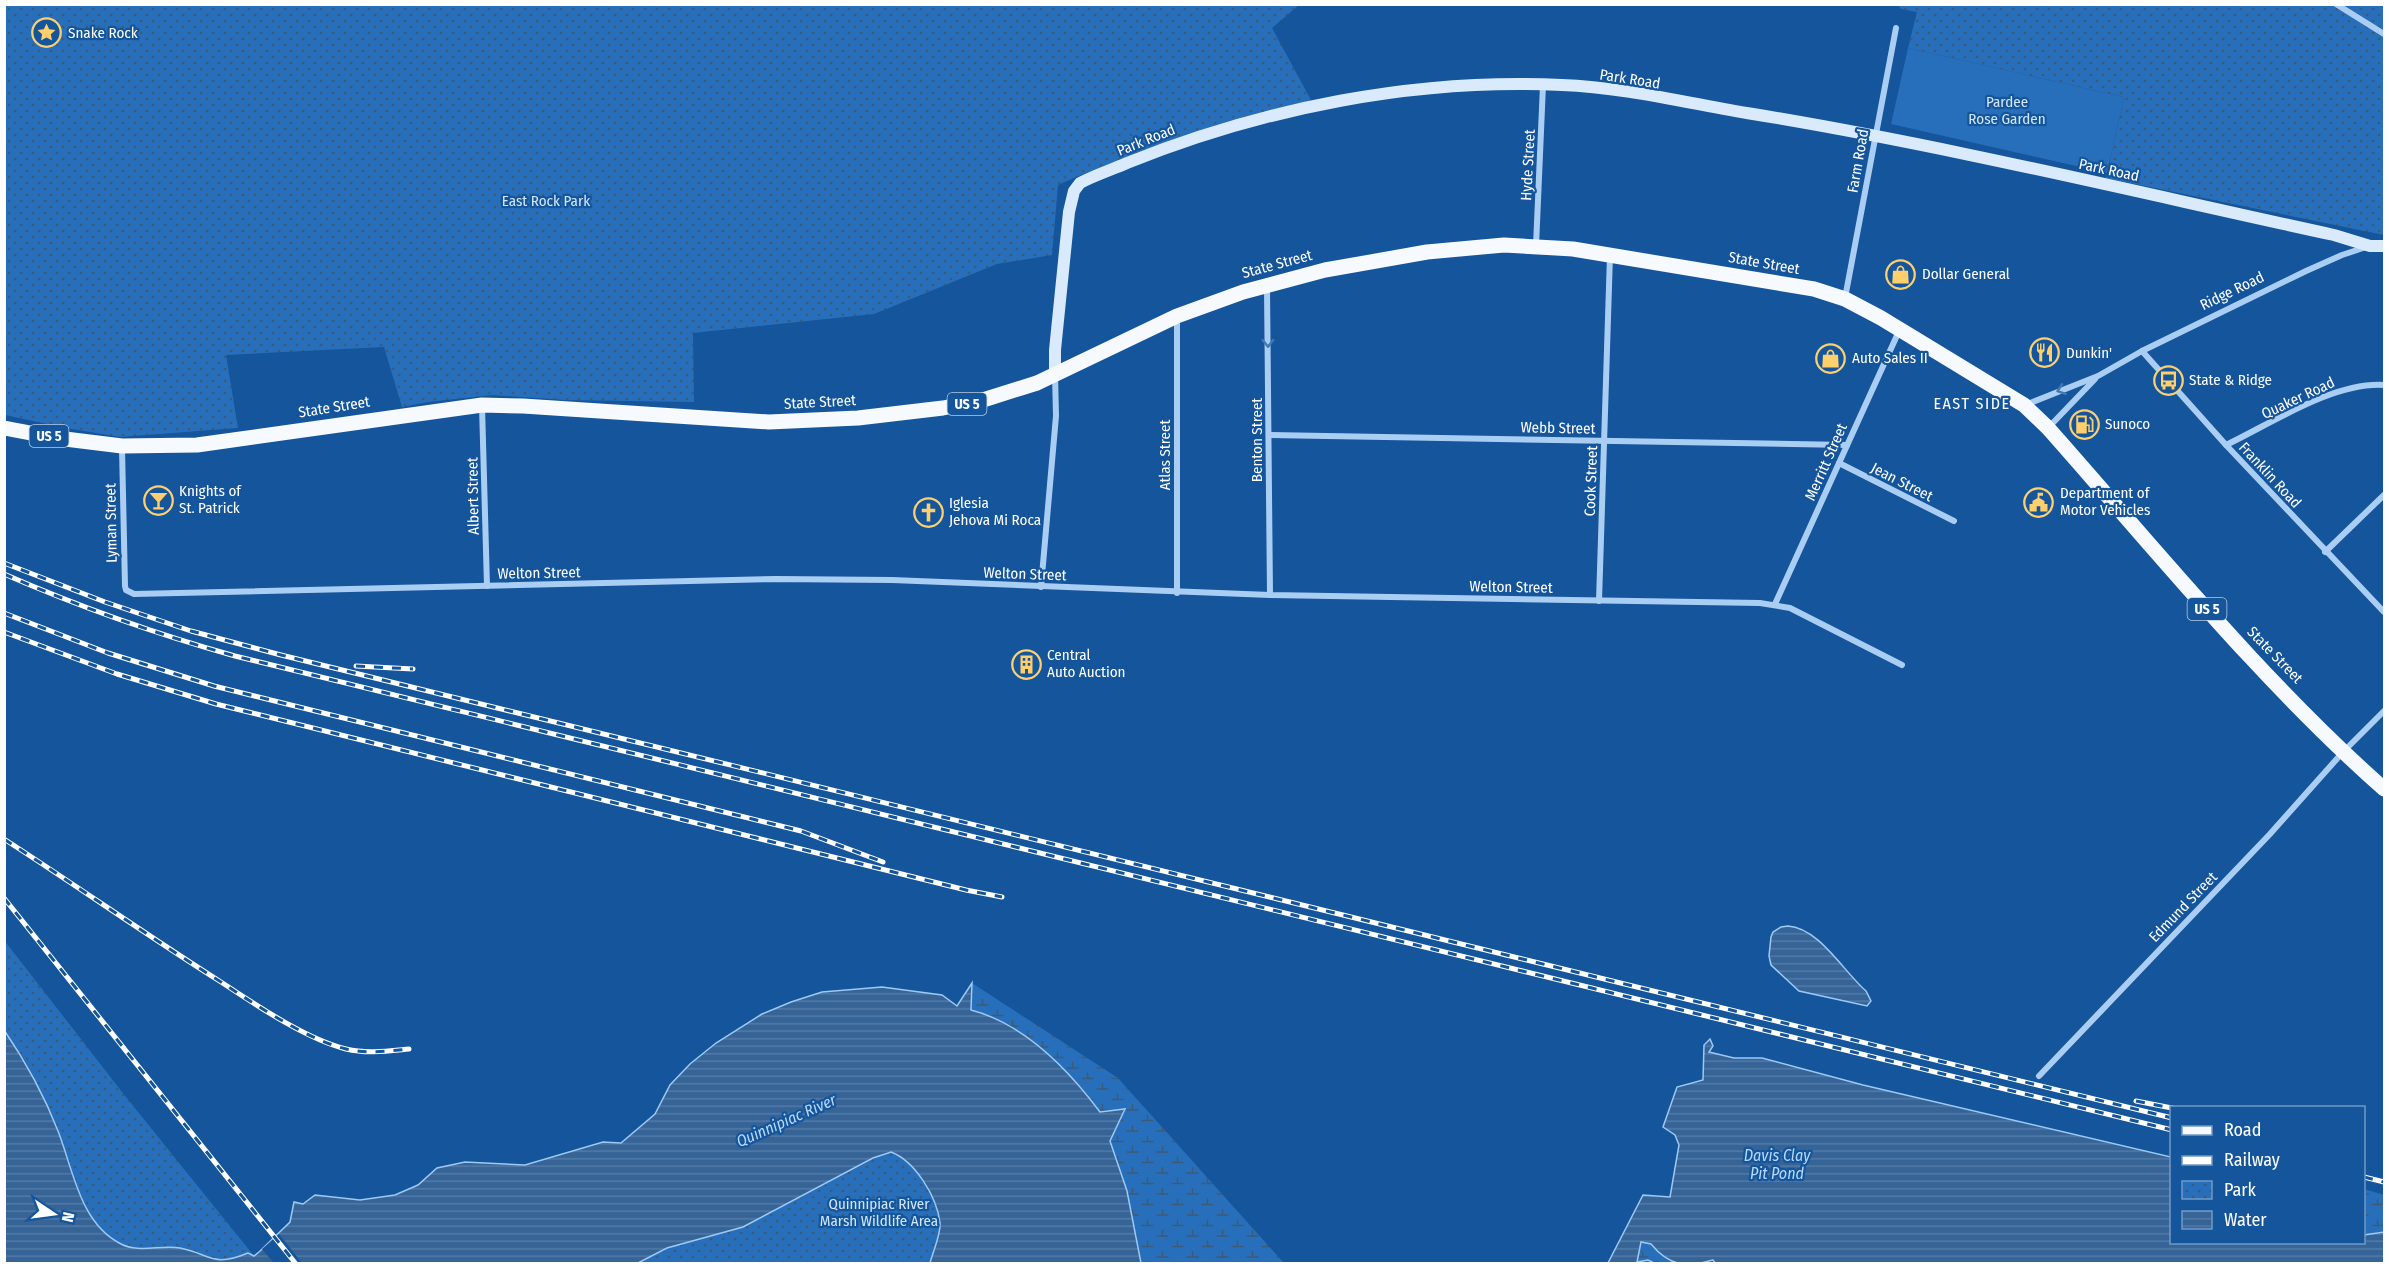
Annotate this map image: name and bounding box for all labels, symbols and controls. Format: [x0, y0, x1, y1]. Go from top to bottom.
place icon: Snake Rock [31, 17, 63, 49]
place label: Snake Rock [68, 24, 138, 42]
street label: Park Road [1598, 65, 1662, 93]
park label: Pardee Rose Garden [1968, 93, 2046, 128]
street label: Park Road [1114, 120, 1178, 160]
street label: Farm Road [1844, 128, 1872, 194]
street label: Hyde Street [1517, 129, 1539, 201]
street label: Park Road [2077, 155, 2141, 185]
park label: East Rock Park [502, 192, 590, 210]
street label: State Street [1240, 246, 1314, 282]
street label: State Street [1727, 248, 1801, 278]
shop icon: Dollar General [1885, 258, 1917, 290]
place label: Dollar General [1922, 265, 2010, 283]
street label: Ridge Road [2197, 268, 2267, 314]
restaurant icon: Dunkin' [2029, 337, 2061, 369]
one-way arrow [1262, 338, 1274, 347]
shop icon: Auto Sales II [1815, 342, 1847, 374]
place label: Dunkin' [2066, 344, 2112, 362]
place label: Auto Sales II [1852, 349, 1928, 367]
bus stop icon: State & Ridge [2152, 364, 2184, 396]
place label: State & Ridge [2189, 371, 2272, 389]
street label: Quaker Road [2259, 373, 2337, 423]
one-way arrow [2056, 382, 2067, 395]
street label: State Street [784, 391, 857, 413]
street label: State Street [297, 392, 371, 422]
road number: US 5 [948, 393, 986, 415]
district label: EAST SIDE [1933, 394, 2011, 413]
street label: Benton Street [1248, 398, 1266, 482]
fuel station icon: Sunoco [2068, 408, 2100, 440]
place label: Sunoco [2105, 415, 2150, 433]
street label: Webb Street [1520, 418, 1596, 438]
street label: Atlas Street [1156, 420, 1174, 490]
street label: Merritt Street [1801, 421, 1851, 503]
road number: US 5 [29, 425, 68, 447]
street label: Franklin Road [2235, 438, 2305, 512]
street label: Cook Street [1581, 445, 1601, 517]
street label: Albert Street [463, 457, 483, 535]
street label: Jean Street [1868, 459, 1936, 505]
place label: Knights of St. Patrick [179, 482, 242, 517]
street label: Lyman Street [101, 483, 121, 563]
bar icon: Knights of St. Patrick [142, 484, 174, 516]
place label: Department of Motor Vehicles [2060, 484, 2151, 519]
public building icon: Department of Motor Vehicles [2023, 486, 2055, 518]
place label: Iglesia Jehova Mi Roca [949, 494, 1041, 529]
church icon: Iglesia Jehova Mi Roca [912, 496, 944, 528]
street label: Welton Street [497, 563, 581, 583]
street label: Welton Street [983, 564, 1067, 584]
street label: Welton Street [1469, 577, 1553, 597]
road number: US 5 [2188, 598, 2226, 620]
street label: State Street [2243, 623, 2307, 687]
place label: Central Auto Auction [1047, 646, 1125, 681]
building icon: Central Auto Auction [1010, 648, 1042, 680]
street label: Edmund Street [2145, 868, 2221, 946]
water label: Quinnipiac River [733, 1090, 839, 1151]
legend [2170, 1106, 2365, 1244]
text: Road [2224, 1119, 2261, 1141]
water label: Davis Clay Pit Pond [1744, 1146, 1811, 1183]
text: Railway [2224, 1149, 2280, 1171]
text: Park [2224, 1179, 2257, 1201]
north arrow [24, 1184, 84, 1244]
park label: Quinnipiac River Marsh Wildlife Area [820, 1195, 938, 1230]
text: Water [2224, 1209, 2267, 1231]
text: N [58, 1210, 78, 1224]

